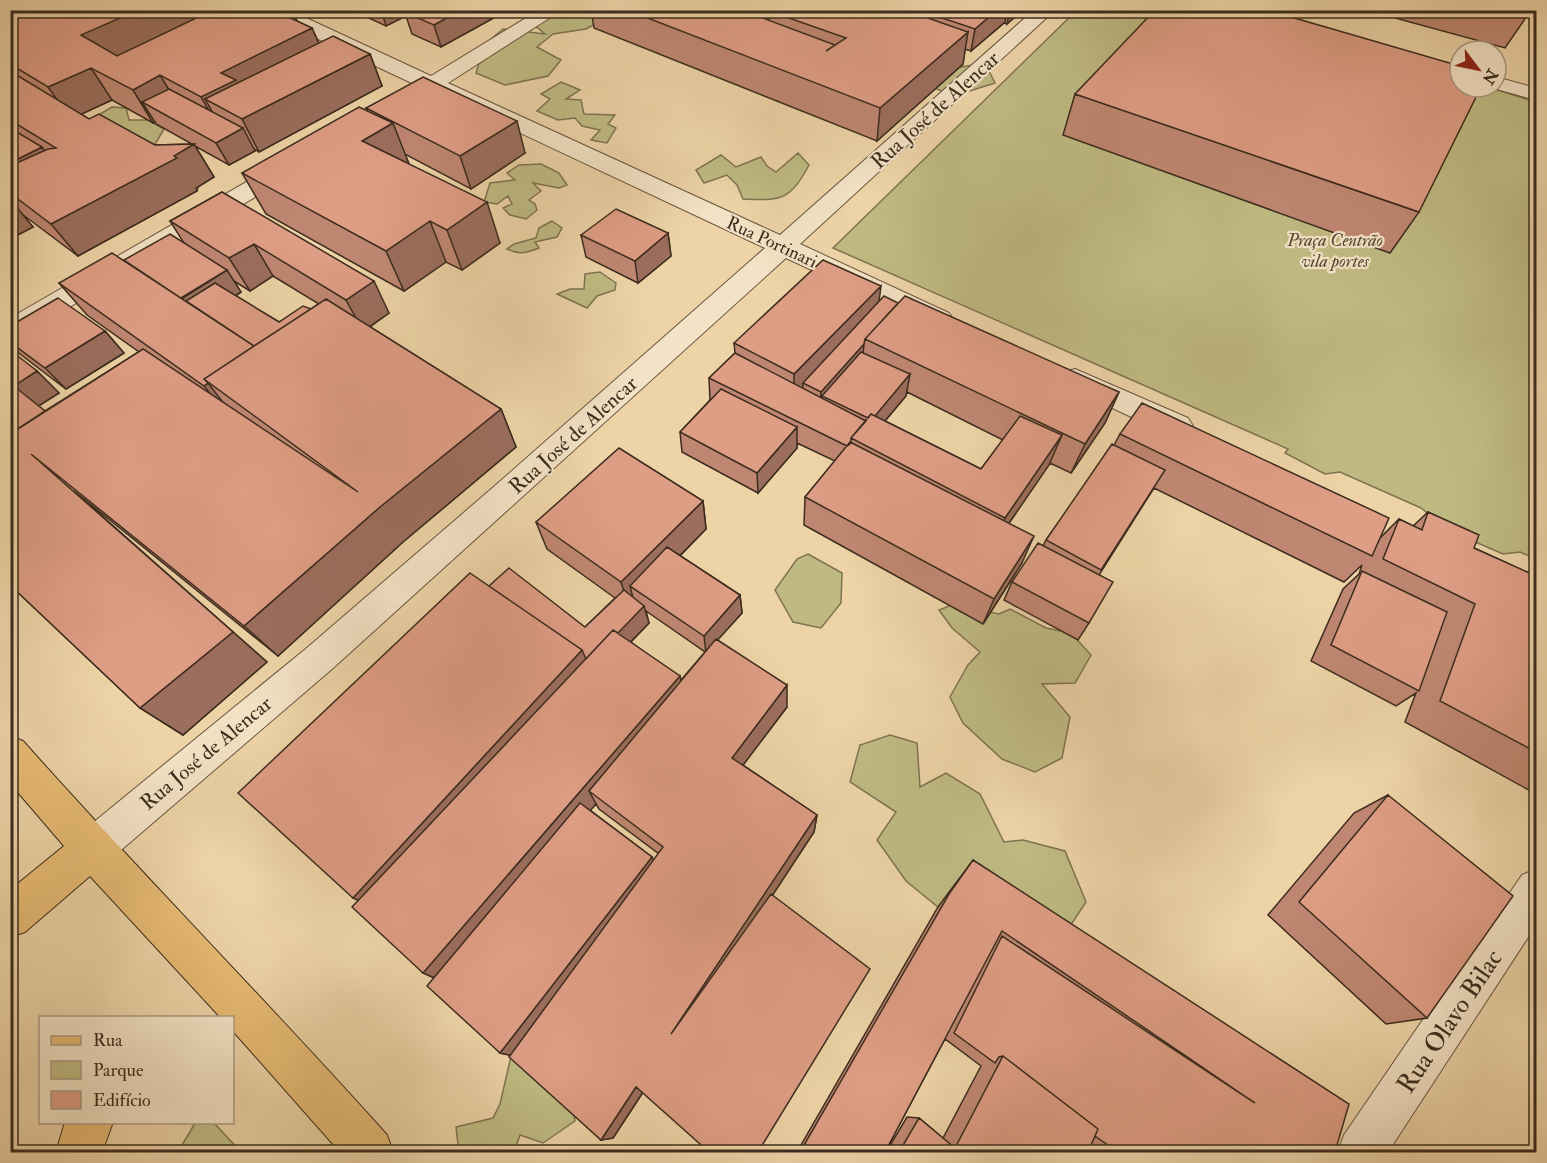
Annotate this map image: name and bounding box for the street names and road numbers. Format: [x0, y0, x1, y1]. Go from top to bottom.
street label: Rua José de Alencar [865, 45, 1005, 175]
street label: Rua Portinari [723, 211, 821, 274]
street label: Rua José de Alencar [503, 370, 643, 500]
street label: Rua José de Alencar [135, 690, 278, 816]
street label: Rua Olavo Bilac [1390, 944, 1510, 1100]

